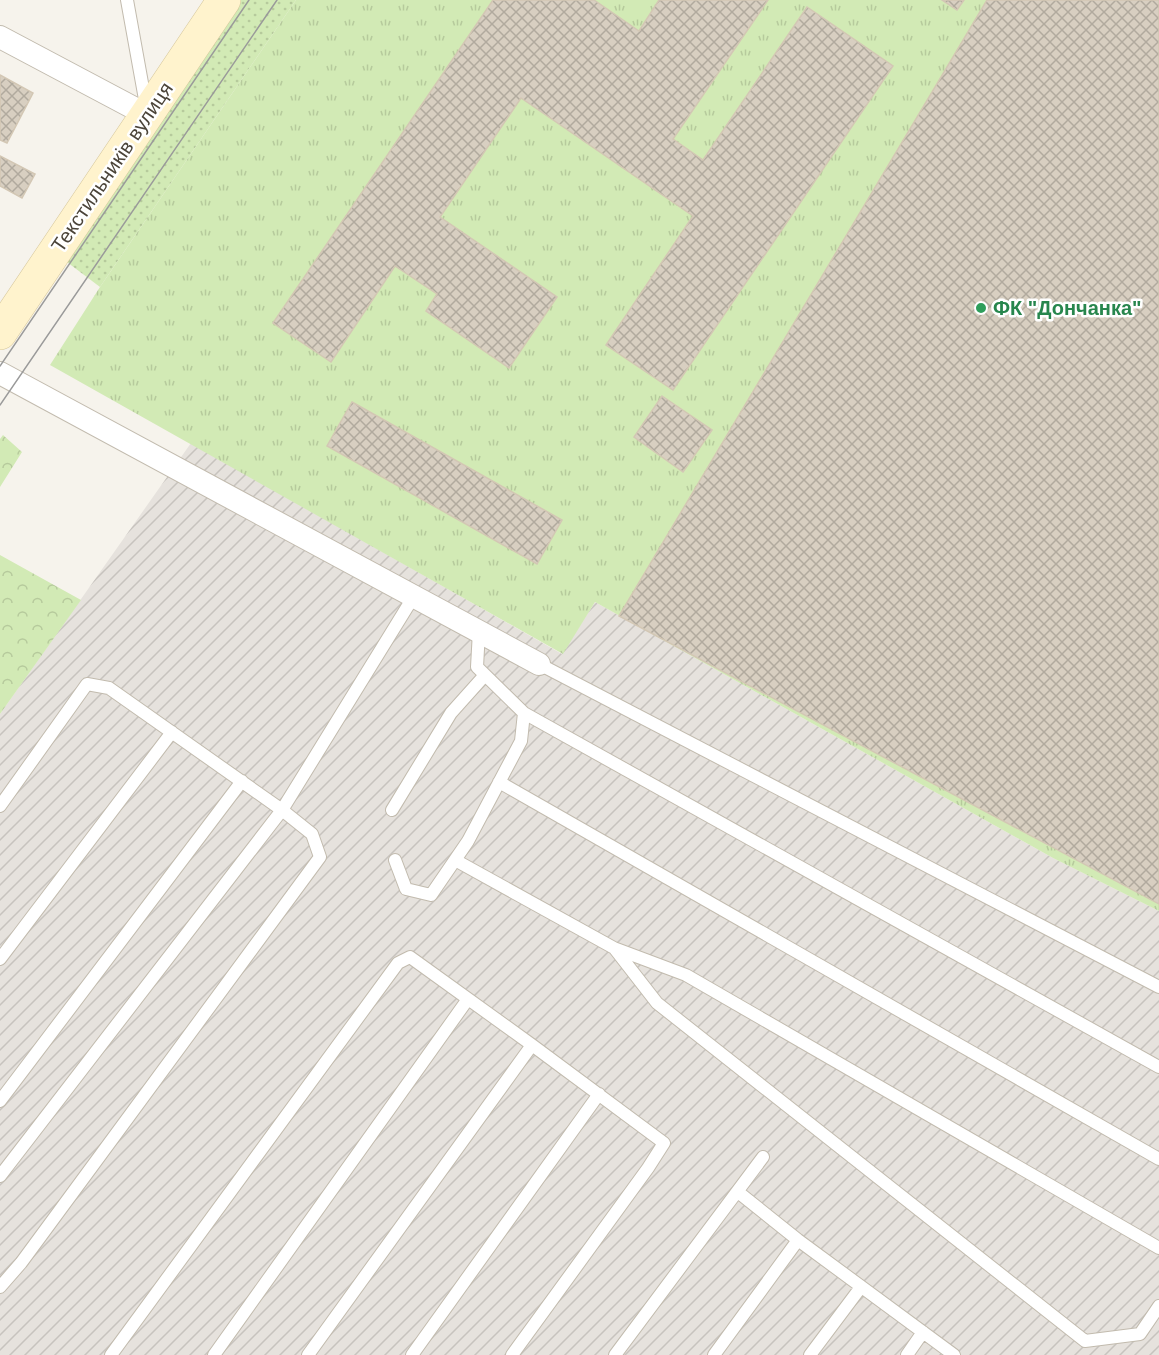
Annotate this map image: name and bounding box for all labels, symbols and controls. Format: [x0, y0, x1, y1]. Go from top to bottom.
street label: Текстильників вулиця [47, 78, 177, 256]
place label: ФК "Дончанка" [993, 297, 1142, 319]
marker: ФК "Дончанка" [974, 301, 988, 315]

